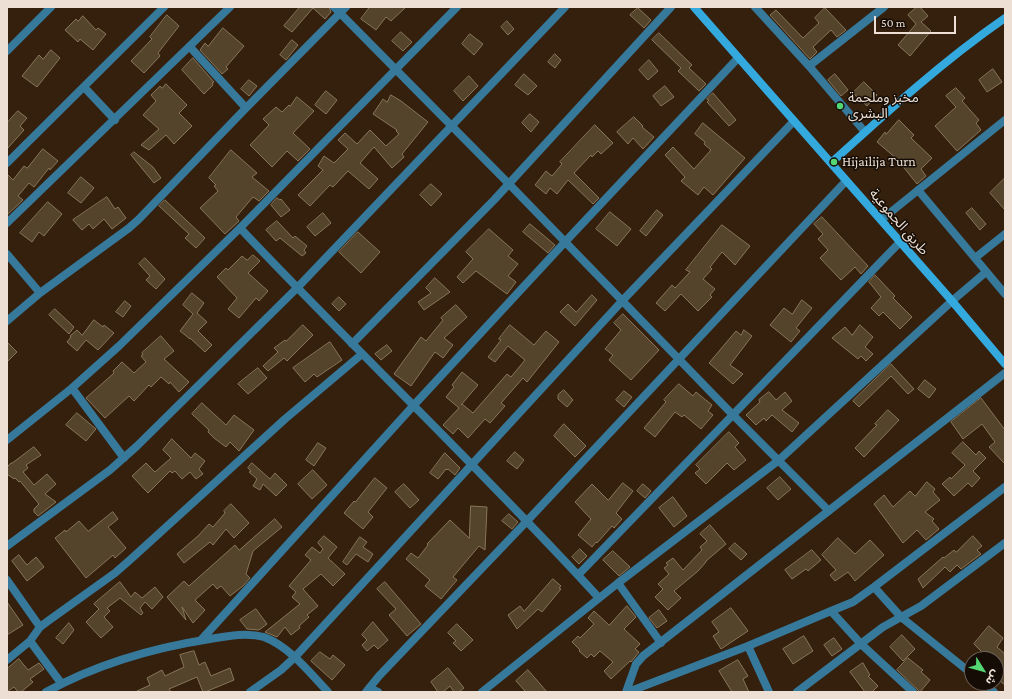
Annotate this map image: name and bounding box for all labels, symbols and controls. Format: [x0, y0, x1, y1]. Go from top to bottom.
scale bar [876, 8, 958, 34]
text: 50 m [881, 16, 905, 30]
place label: مخبز وملحمة البشرى [848, 90, 919, 122]
marker: مخبز وملحمة البشرى [835, 101, 845, 111]
place label: Hijailija Turn [842, 154, 916, 170]
marker: Hijailija Turn [829, 157, 839, 167]
street label: طريق الجموعية [866, 185, 932, 259]
north arrow [964, 651, 1004, 691]
text: ش [983, 668, 1002, 687]

